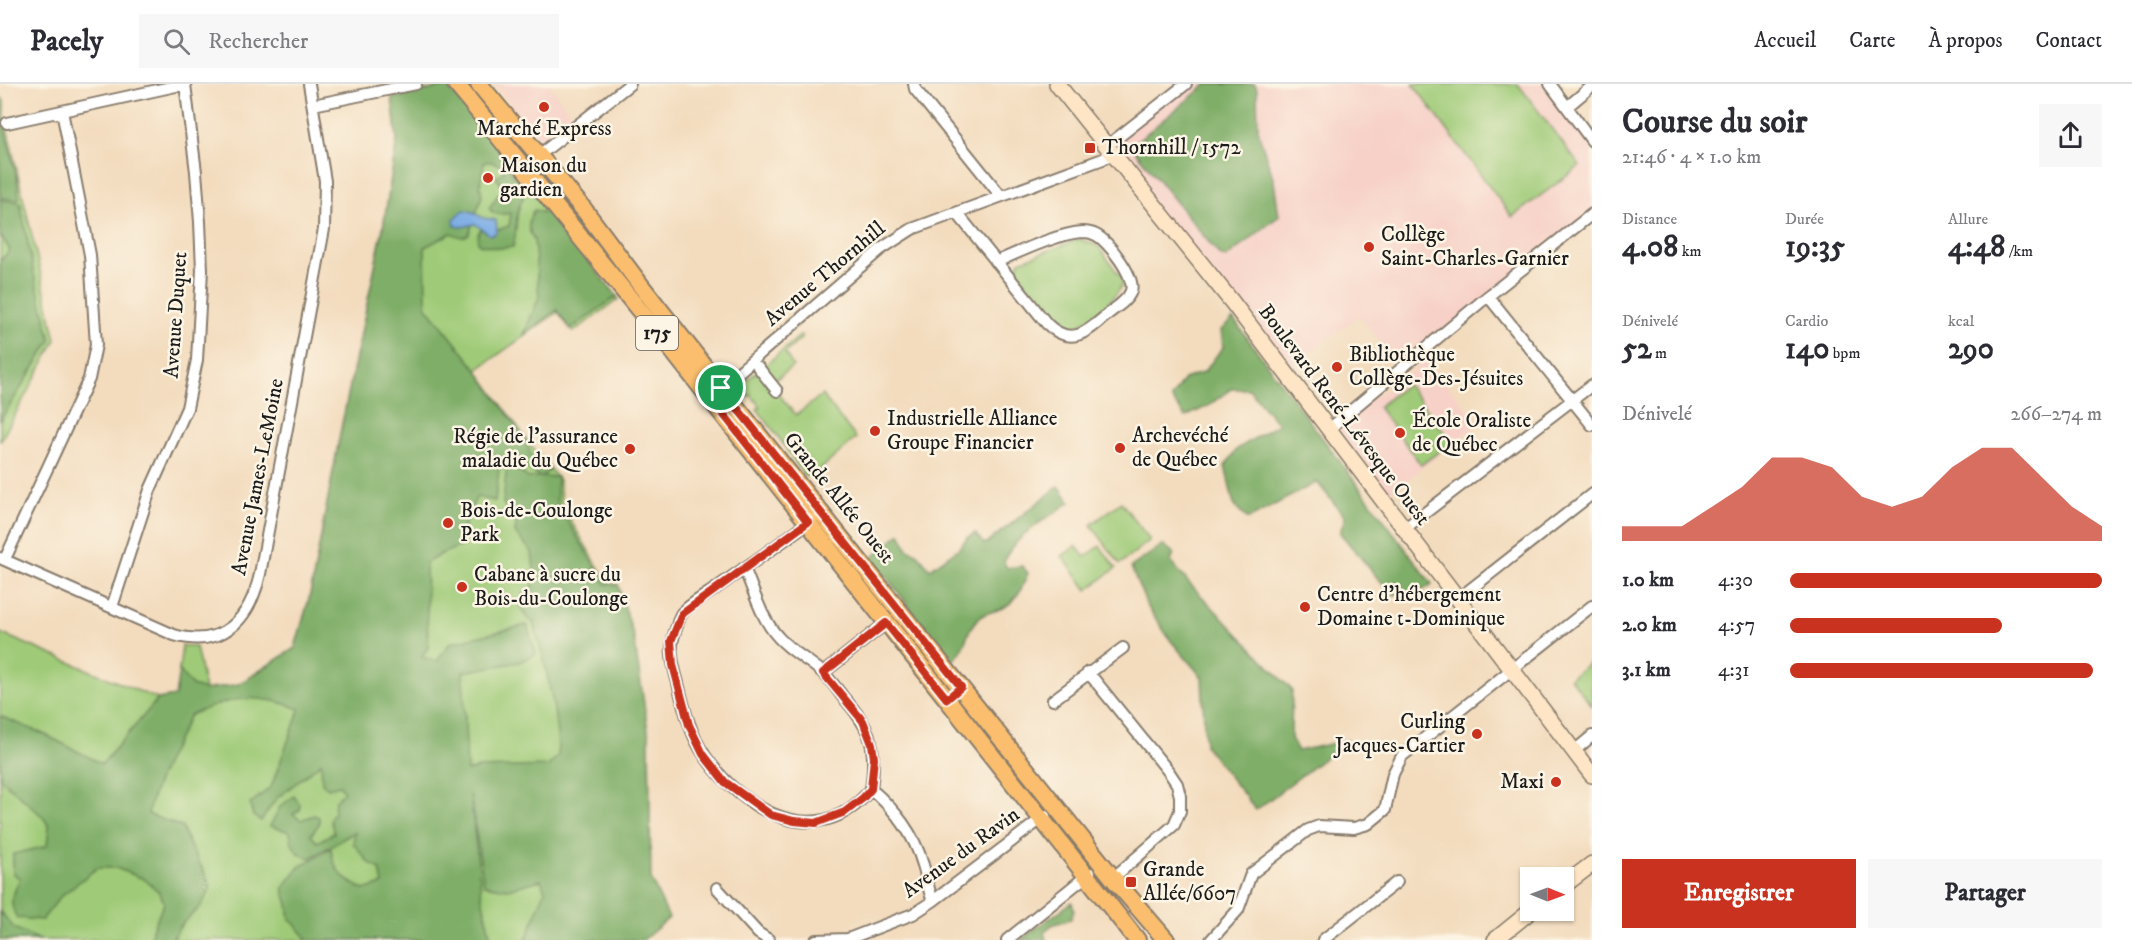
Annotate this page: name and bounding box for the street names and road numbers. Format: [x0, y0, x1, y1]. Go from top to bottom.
street label: Avenue Thornhill [759, 215, 891, 332]
street label: Avenue Duquet [159, 251, 193, 379]
street label: Boulevard René-Lévesque Ouest [1252, 299, 1436, 531]
road number: 175 [636, 316, 678, 350]
street label: Avenue James-LeMoine [226, 376, 290, 578]
street label: Grande Allée Ouest [778, 427, 900, 569]
street label: Avenue du Ravin [897, 802, 1025, 904]

